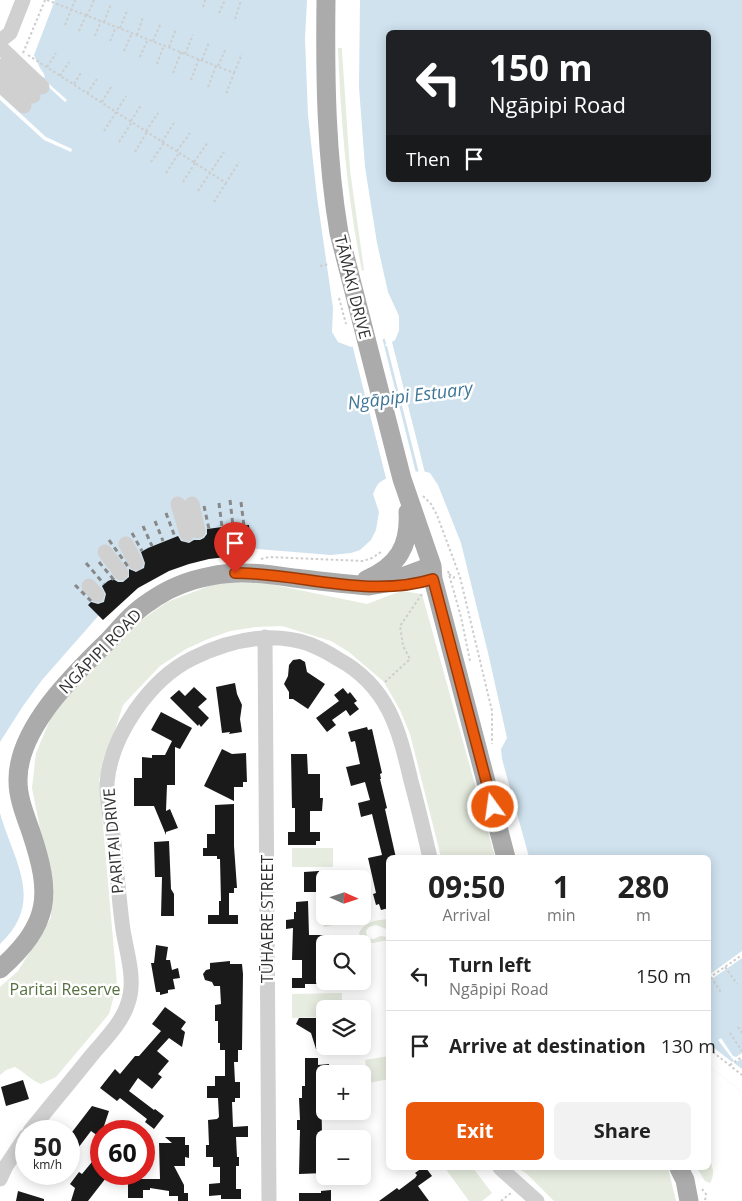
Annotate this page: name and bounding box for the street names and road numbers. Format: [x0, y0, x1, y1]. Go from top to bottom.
street label: TĀMAKI DRIVE [329, 233, 377, 341]
street label: NGĀPIPI ROAD [54, 604, 146, 698]
street label: PARITAI DRIVE [97, 787, 129, 895]
street label: TŪHAERE STREET [256, 855, 278, 983]

